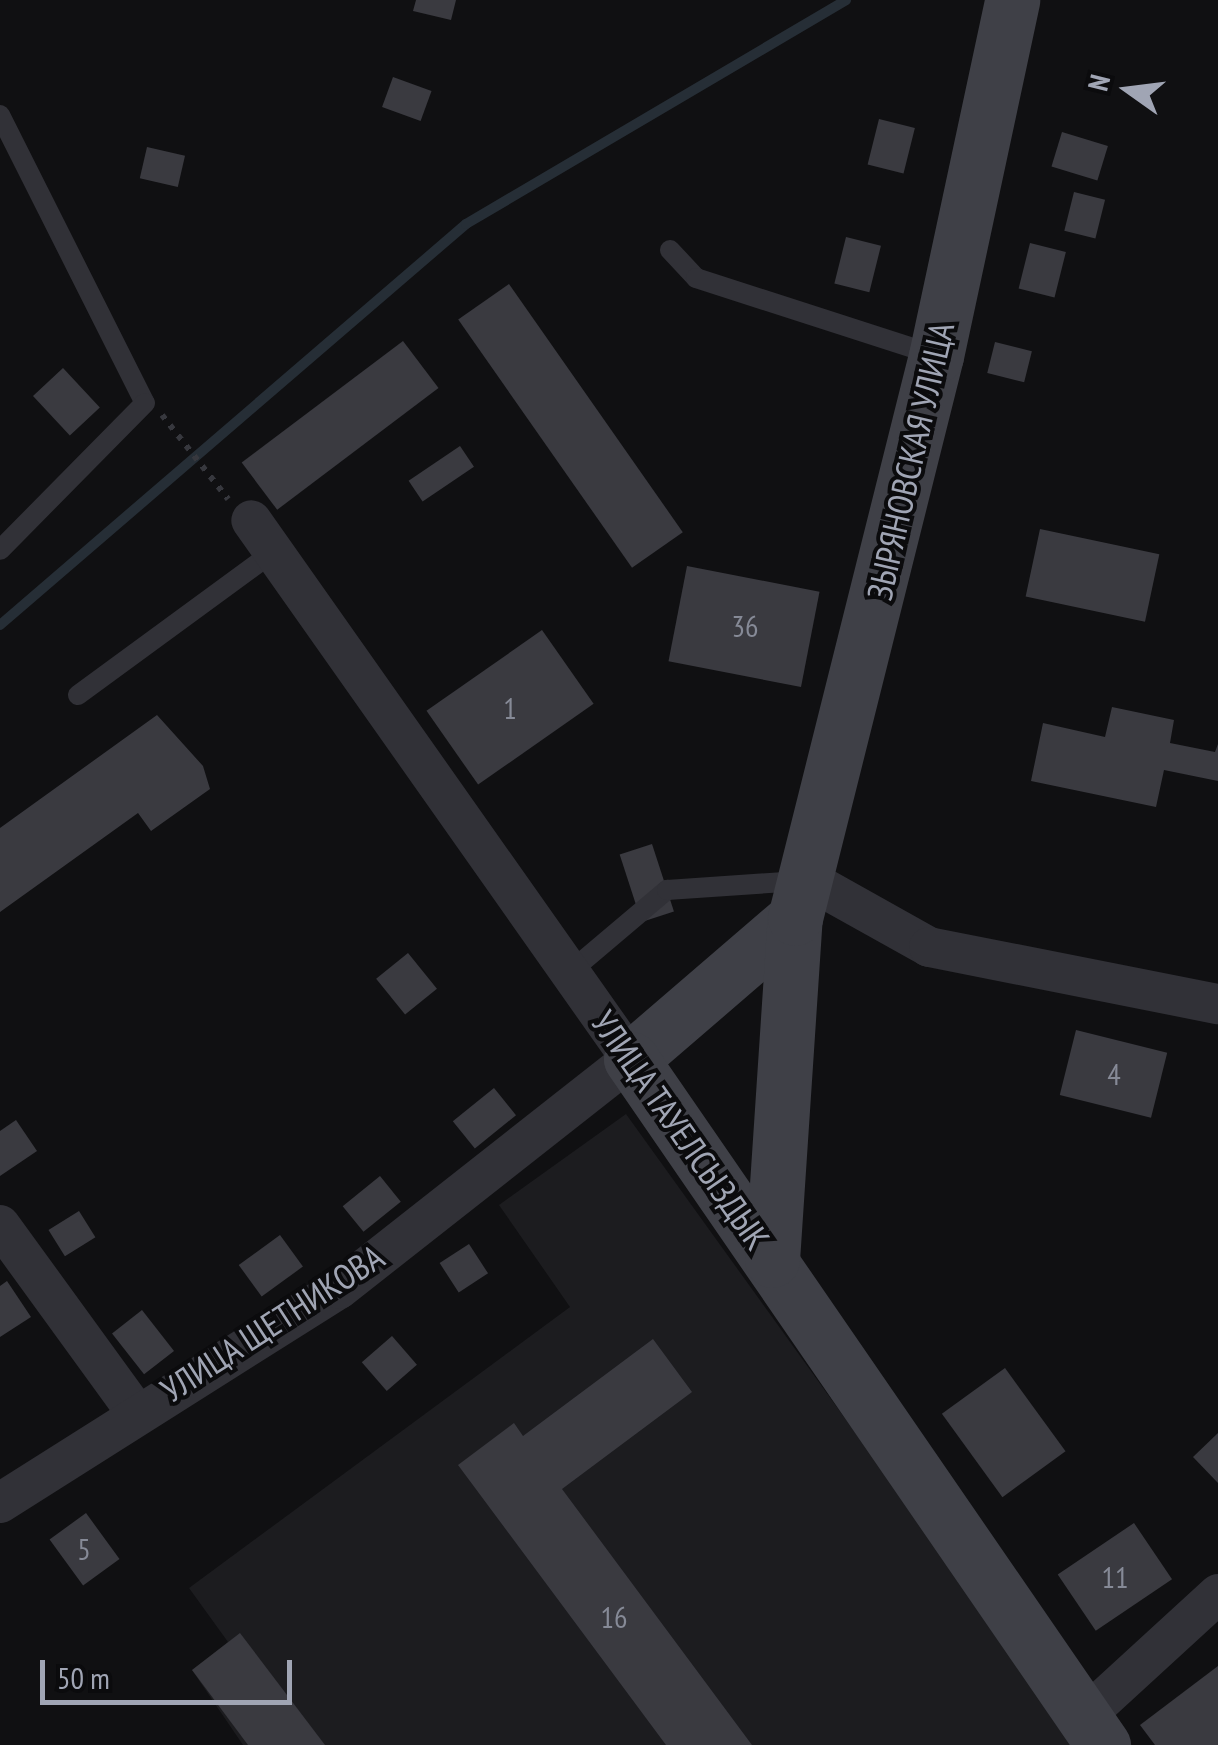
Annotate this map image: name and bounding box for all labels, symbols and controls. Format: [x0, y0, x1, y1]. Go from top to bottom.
north arrow [1078, 40, 1178, 140]
text: N [1079, 71, 1118, 94]
street label: ЗЫРЯНОВСКАЯ УЛИЦА [858, 318, 962, 604]
house number: 36 [732, 608, 758, 644]
house number: 1 [503, 690, 517, 726]
street label: УЛИЦА ТАУЕЛСЫЗДЫК [582, 1002, 780, 1258]
house number: 4 [1107, 1056, 1121, 1092]
street label: УЛИЦА ЩЕТНИКОВА [152, 1235, 392, 1411]
house number: 5 [77, 1531, 91, 1567]
house number: 11 [1102, 1559, 1128, 1595]
house number: 16 [601, 1599, 627, 1635]
scale bar [45, 1640, 298, 1702]
text: 50 m [57, 1658, 110, 1697]

